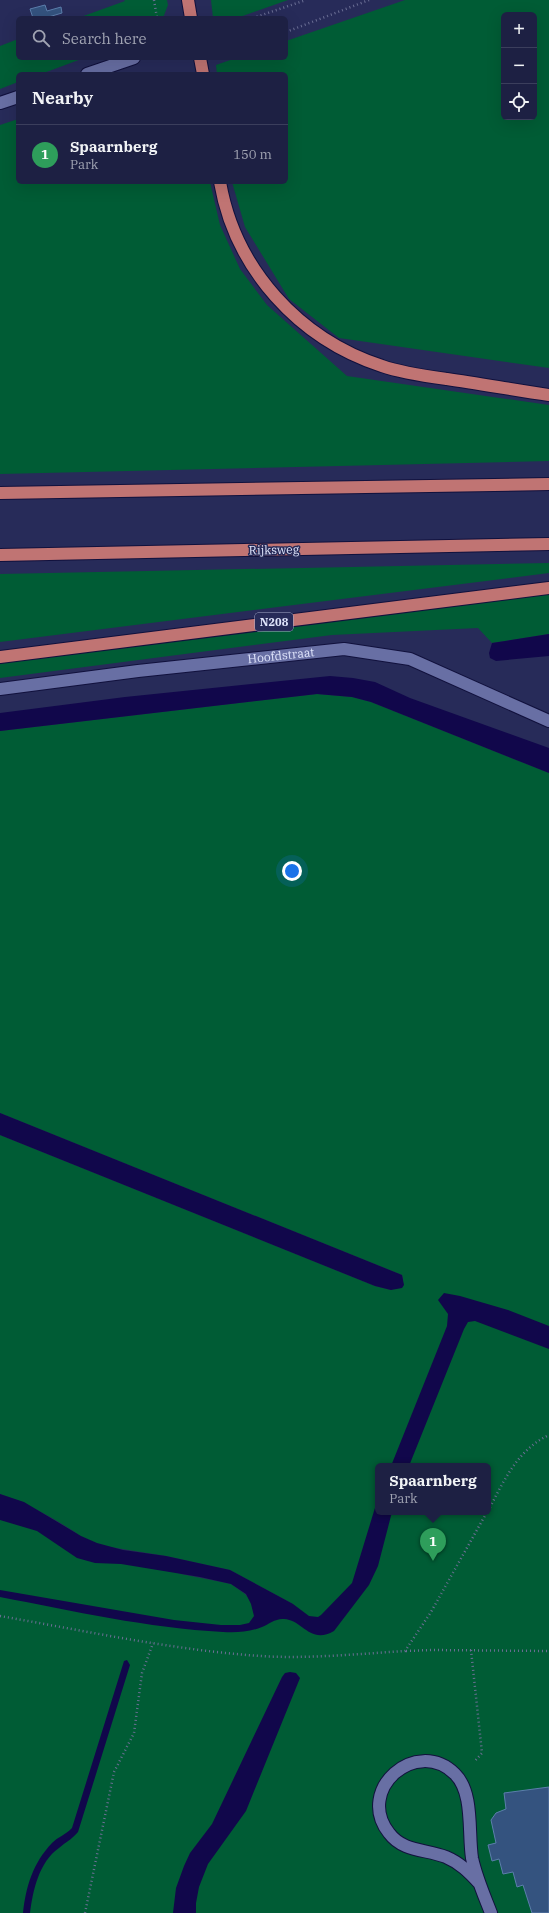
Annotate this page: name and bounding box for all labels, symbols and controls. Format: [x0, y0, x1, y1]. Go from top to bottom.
map controls [501, 12, 537, 120]
button: + [501, 12, 537, 48]
search box [16, 16, 288, 60]
icon: search [30, 27, 52, 49]
text: Search here [62, 29, 147, 48]
button: − [501, 48, 537, 84]
button: locate [501, 84, 537, 120]
text: Nearby [32, 87, 93, 109]
text: Spaarnberg [70, 137, 157, 156]
text: 1 [41, 146, 49, 163]
text: 150 m [233, 146, 272, 163]
text: Park [70, 156, 98, 173]
street label: Rijksweg [249, 542, 300, 557]
road number: N208 [255, 613, 293, 631]
street label: Hoofdstraat [247, 644, 315, 666]
your location [282, 861, 302, 881]
popup [375, 1463, 491, 1515]
text: Spaarnberg [389, 1471, 477, 1490]
text: Park [389, 1490, 418, 1507]
pin: 1 [420, 1528, 446, 1561]

